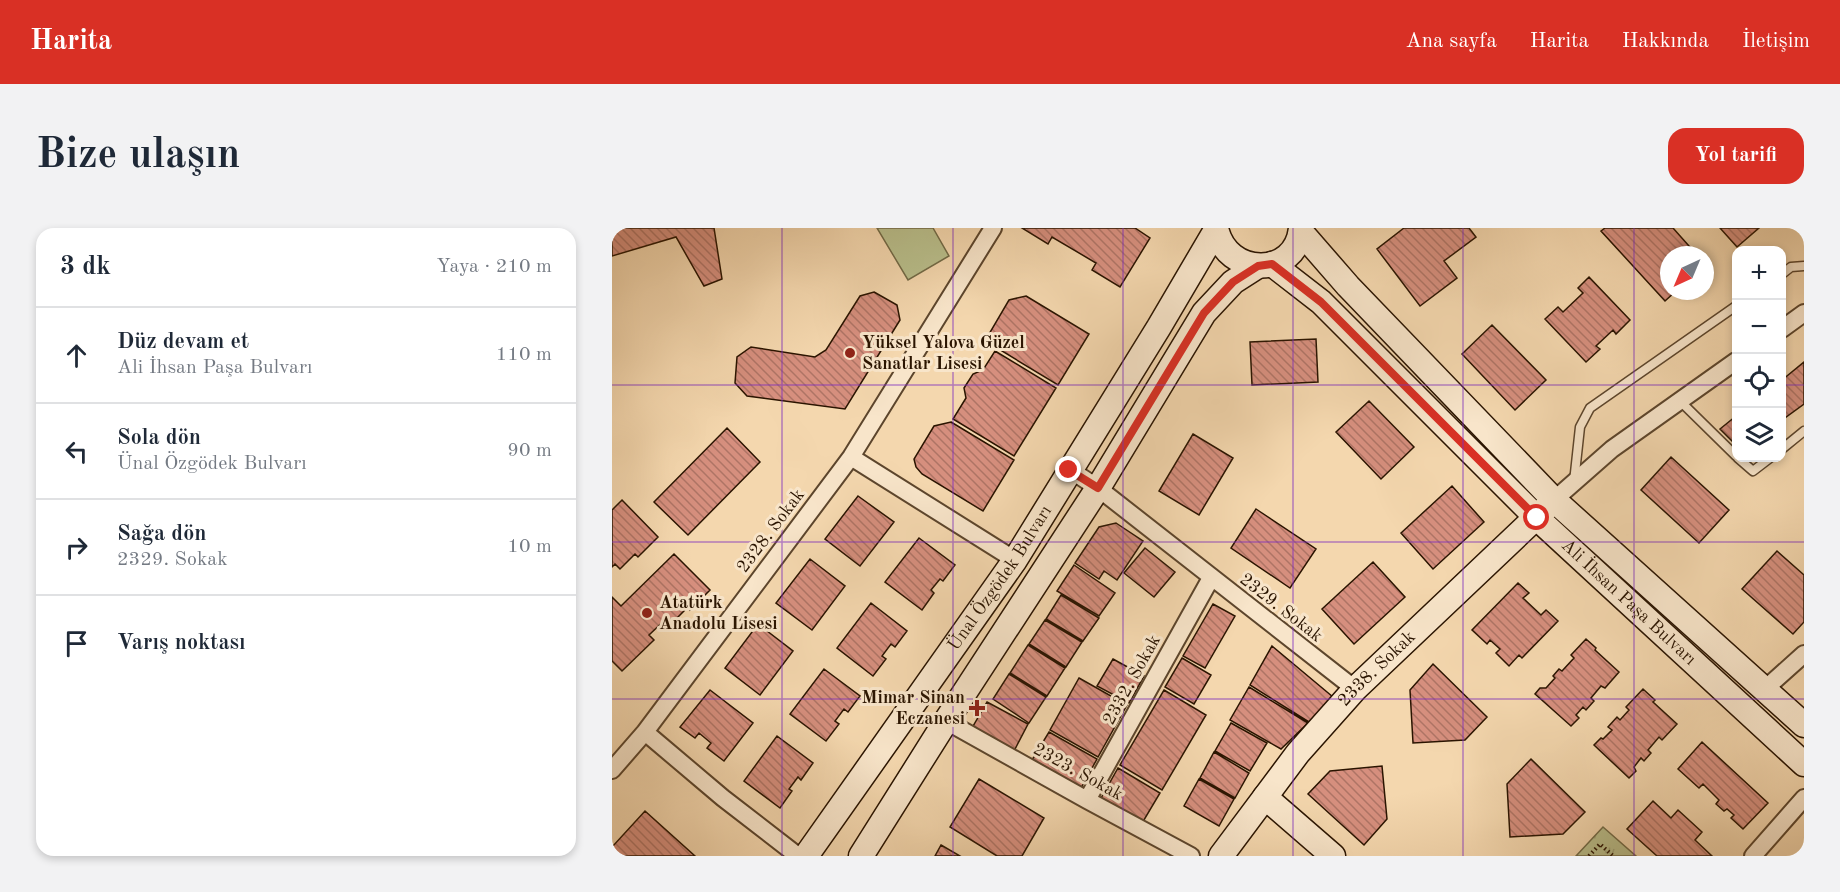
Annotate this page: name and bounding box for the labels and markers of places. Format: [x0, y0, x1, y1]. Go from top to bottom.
place label: Yüksel Yalova Güzel Sanatlar Lisesi [862, 334, 1025, 373]
marker: Yüksel Yalova Güzel Sanatlar Lisesi [843, 346, 857, 360]
place label: Atatürk Anadolu Lisesi [659, 594, 778, 633]
marker: Atatürk Anadolu Lisesi [640, 606, 654, 620]
place label: Mimar Sinan Eczanesi [862, 689, 965, 728]
marker: Mimar Sinan Eczanesi [970, 701, 984, 715]

